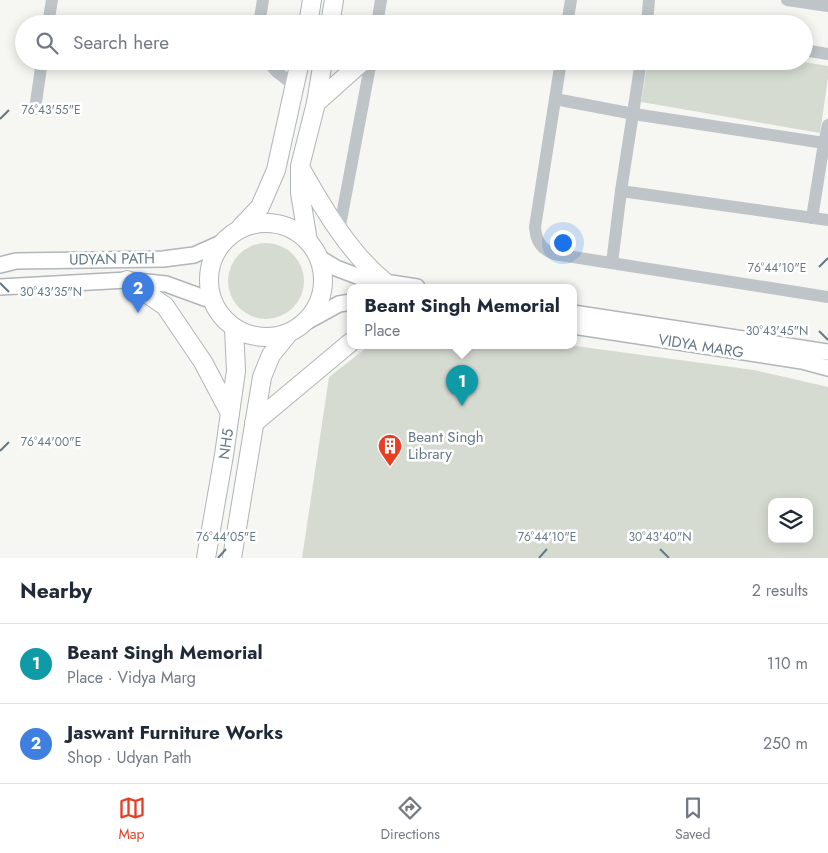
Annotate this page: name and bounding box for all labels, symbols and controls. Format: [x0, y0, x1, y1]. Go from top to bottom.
search box [15, 15, 813, 70]
icon: search [33, 29, 61, 57]
text: Search here [73, 29, 169, 56]
text: 76°43'55"E [21, 101, 81, 119]
your location [550, 230, 576, 256]
street label: UDYAN PATH [69, 247, 155, 271]
text: 76°44'10"E [748, 259, 806, 277]
pin: 2 [122, 272, 154, 313]
text: 30°43'35"N [20, 283, 82, 301]
popup [347, 284, 577, 349]
text: Beant Singh Memorial [364, 292, 560, 319]
text: Place [364, 319, 400, 342]
text: 30°43'45"N [746, 322, 808, 340]
street label: VIDYA MARG [656, 328, 746, 364]
pin: 1 [446, 365, 478, 406]
place label: Beant Singh Library [408, 426, 484, 465]
street label: NH5 [213, 427, 239, 461]
text: 76°44'00"E [21, 433, 81, 451]
building icon: Beant Singh Library [377, 433, 403, 467]
map controls [768, 498, 813, 543]
button: layers [768, 498, 813, 543]
text: 76°44'05"E [196, 528, 256, 546]
text: 76°44'10"E [518, 528, 576, 546]
text: 30°43'40"N [628, 528, 692, 546]
text: Nearby [20, 576, 92, 606]
text: 2 results [752, 579, 808, 602]
text: Beant Singh Memorial [67, 639, 263, 666]
text: 1 [32, 652, 40, 675]
text: 110 m [767, 652, 808, 675]
text: Place · Vidya Marg [67, 666, 196, 689]
text: Jaswant Furniture Works [67, 719, 283, 746]
text: 2 [31, 732, 41, 755]
text: 250 m [763, 732, 808, 755]
text: Shop · Udyan Path [67, 746, 192, 769]
tab: Map [118, 794, 146, 844]
tab: Directions [381, 794, 440, 844]
tab: Saved [675, 794, 710, 844]

